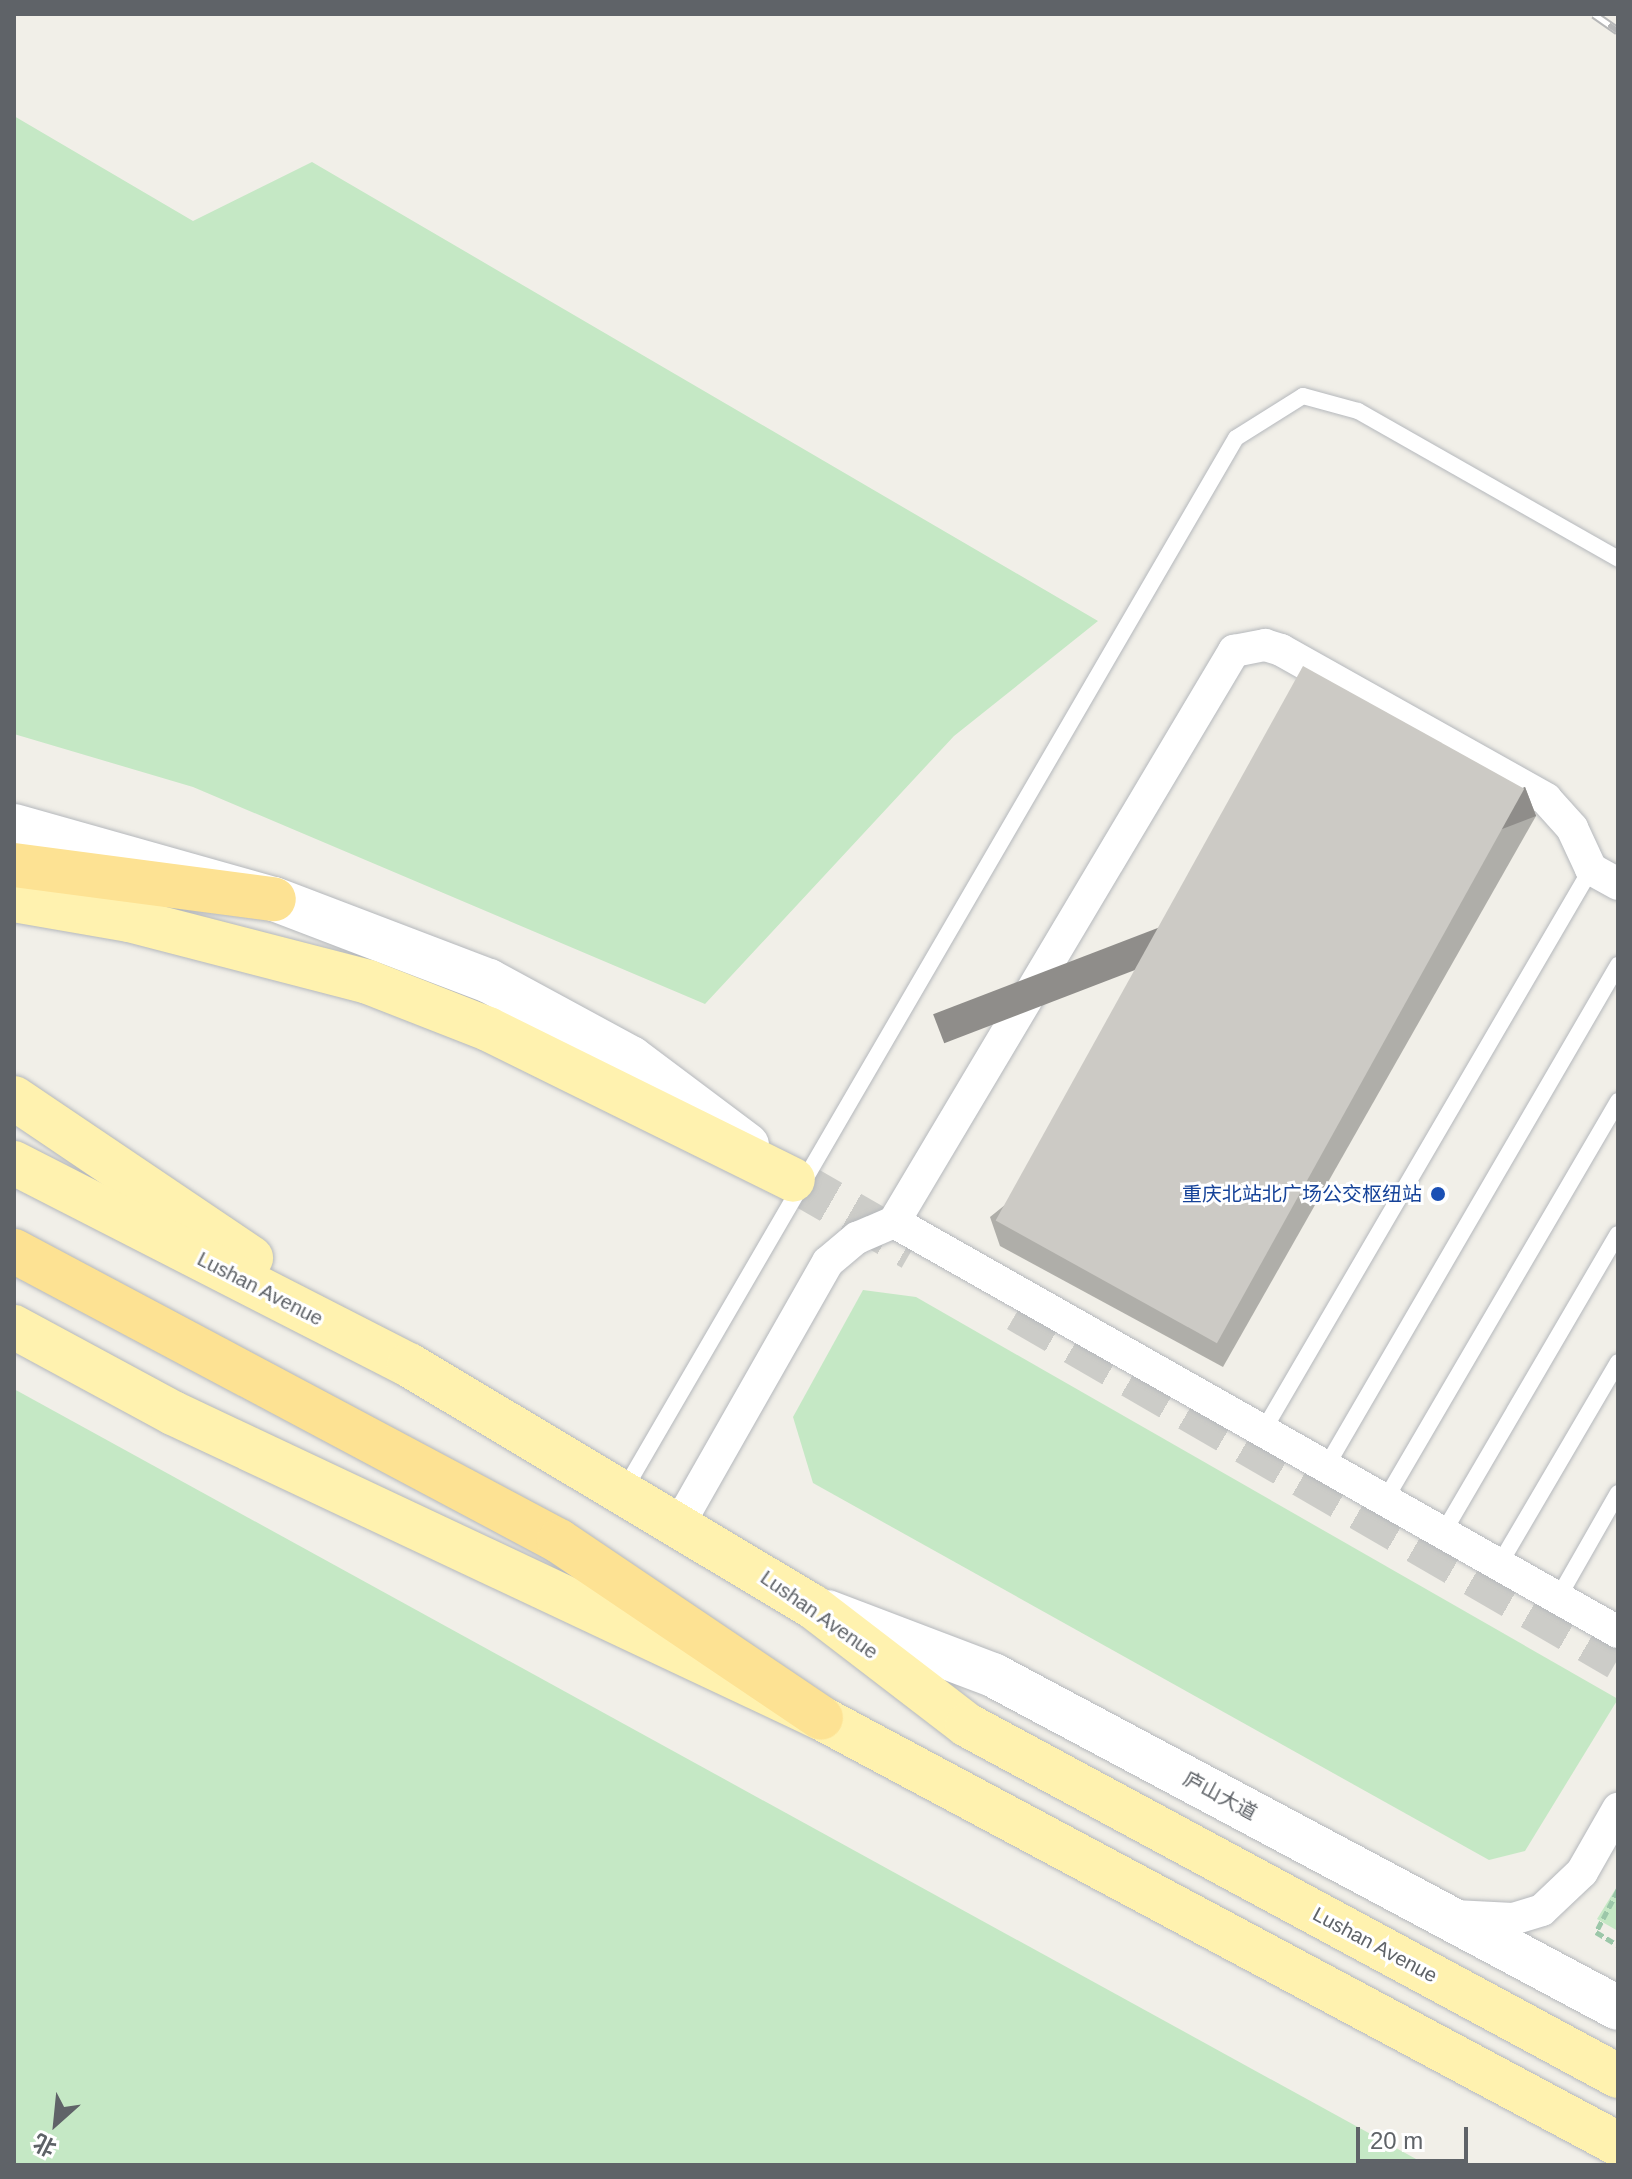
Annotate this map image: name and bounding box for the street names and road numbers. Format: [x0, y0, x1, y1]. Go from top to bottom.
street label: Lushan Avenue [193, 1247, 327, 1331]
street label: Lushan Avenue [755, 1565, 883, 1665]
street label: 庐山大道 [1179, 1767, 1261, 1825]
street label: Lushan Avenue [1308, 1902, 1442, 1988]

